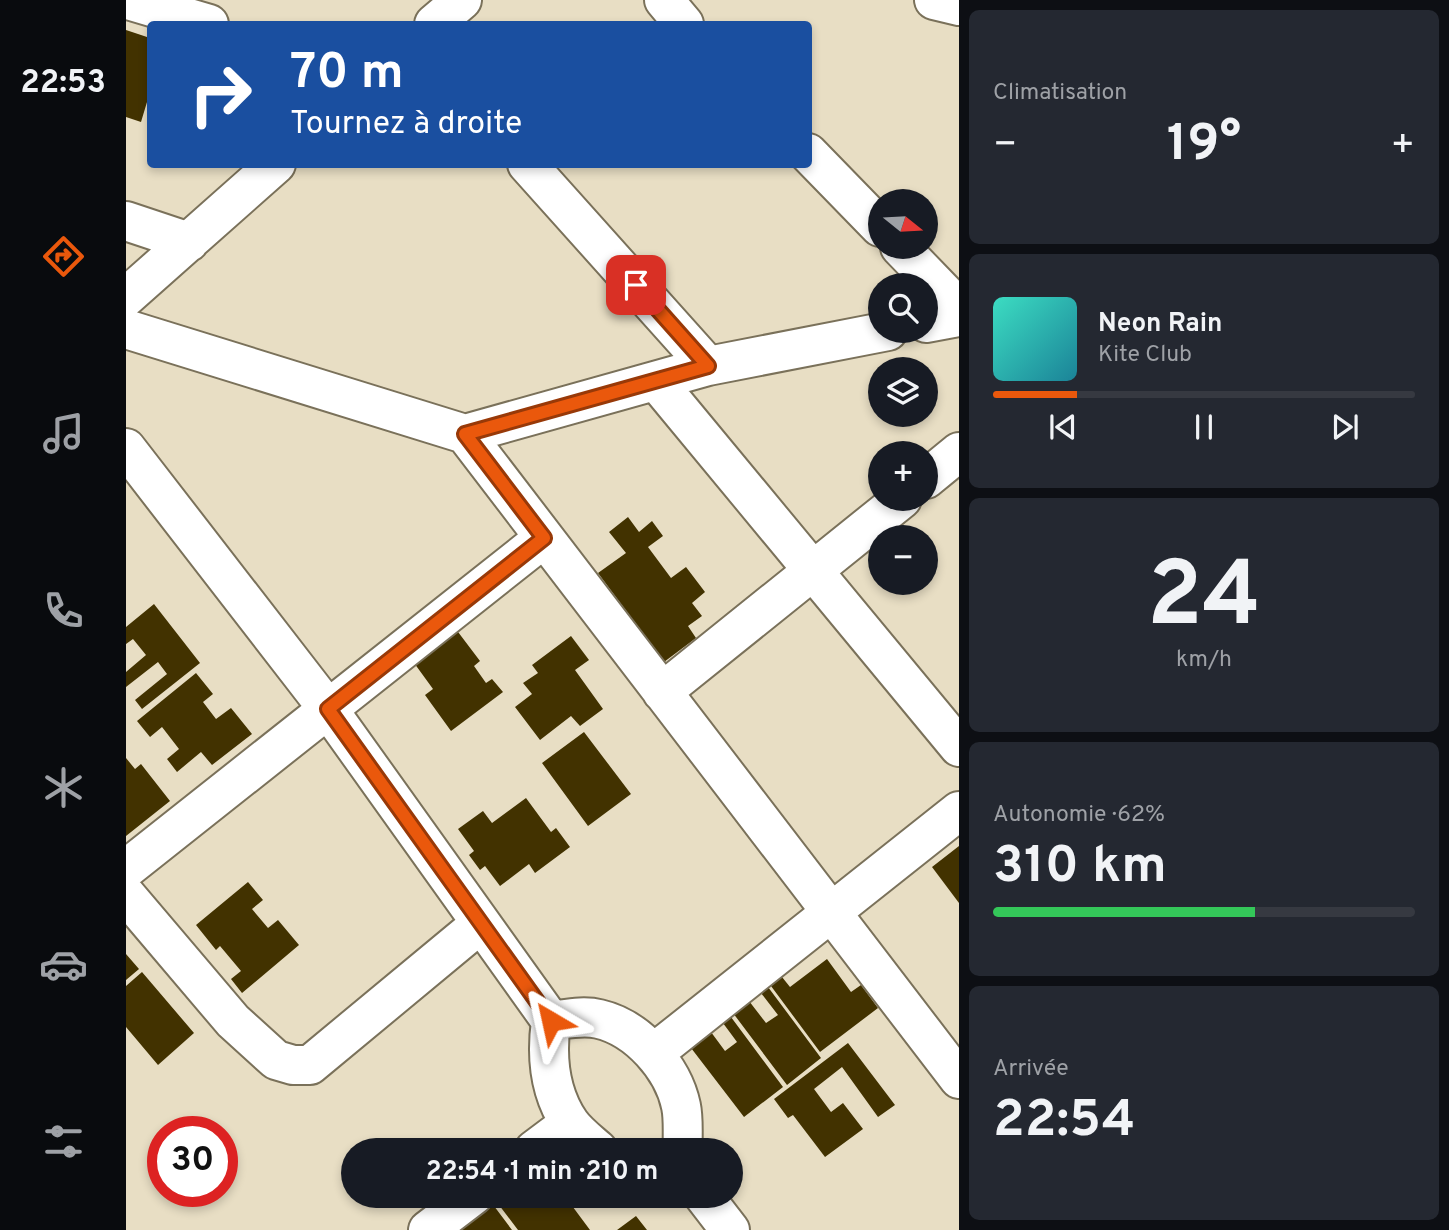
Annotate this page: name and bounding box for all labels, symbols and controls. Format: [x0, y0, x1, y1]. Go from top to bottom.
text: 70 m [290, 44, 404, 106]
icon: right [175, 49, 266, 140]
text: 22:53 [20, 64, 106, 104]
text: Climatisation [993, 79, 1127, 108]
text: Tournez à droite [290, 105, 522, 145]
text: 19° [1167, 113, 1241, 179]
text: − [993, 122, 1018, 171]
text: + [1390, 122, 1415, 171]
north arrow [868, 189, 938, 259]
map controls [868, 189, 938, 595]
icon: directions [39, 232, 88, 281]
pin [606, 255, 666, 315]
icon: arrive [617, 266, 655, 304]
button: search [868, 273, 938, 343]
text: Neon Rain [1098, 308, 1223, 341]
text: Kite Club [1098, 341, 1192, 370]
button: layers [868, 357, 938, 427]
icon: previous [1044, 408, 1082, 446]
icon: pause [1185, 408, 1223, 446]
icon: next [1326, 408, 1364, 446]
icon: music [39, 409, 88, 458]
button: + [868, 441, 938, 511]
button: − [868, 525, 938, 595]
text: 24 [1147, 543, 1261, 658]
icon: phone [39, 586, 88, 635]
text: km/h [1176, 646, 1232, 675]
icon: climate [39, 763, 88, 812]
text: Autonomie · 62% [993, 801, 1165, 830]
text: 310 km [993, 835, 1167, 901]
icon: car [39, 940, 88, 989]
position arrow [514, 984, 588, 1058]
text: Arrivée [993, 1055, 1069, 1084]
text: 22:54 [993, 1089, 1135, 1155]
speed limit sign: 30 [147, 1116, 238, 1207]
icon: filters [39, 1117, 88, 1166]
text: 22:54 · 1 min · 210 m [426, 1156, 658, 1189]

